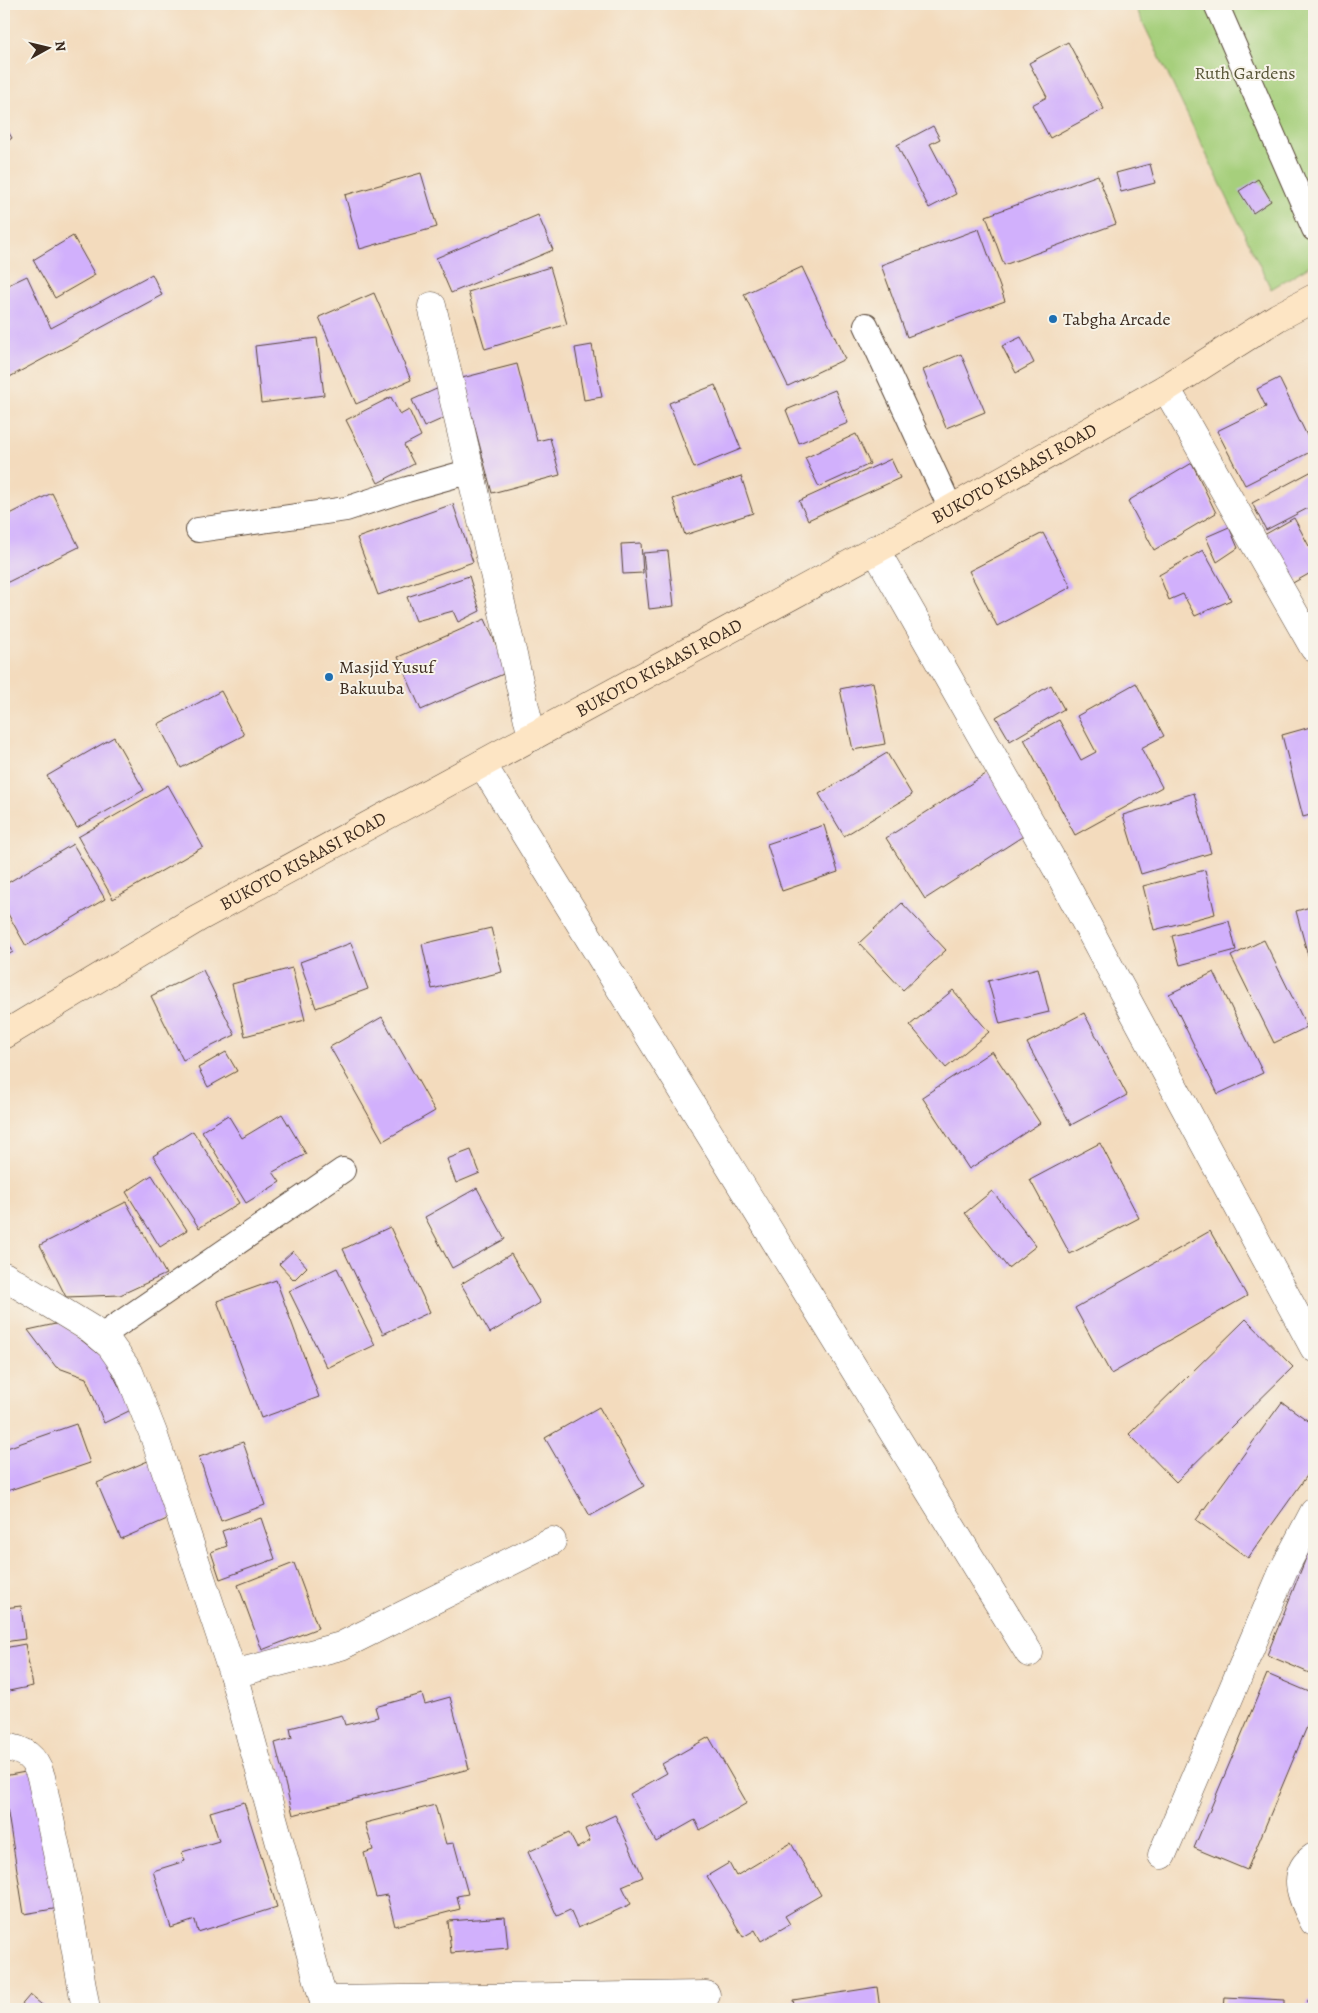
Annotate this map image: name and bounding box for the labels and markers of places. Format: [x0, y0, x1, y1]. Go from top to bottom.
place label: Tabgha Arcade [1063, 307, 1170, 331]
marker: Tabgha Arcade [1047, 313, 1059, 325]
place label: Masjid Yusuf Bakuuba [339, 655, 437, 700]
marker: Masjid Yusuf Bakuuba [323, 671, 335, 683]

